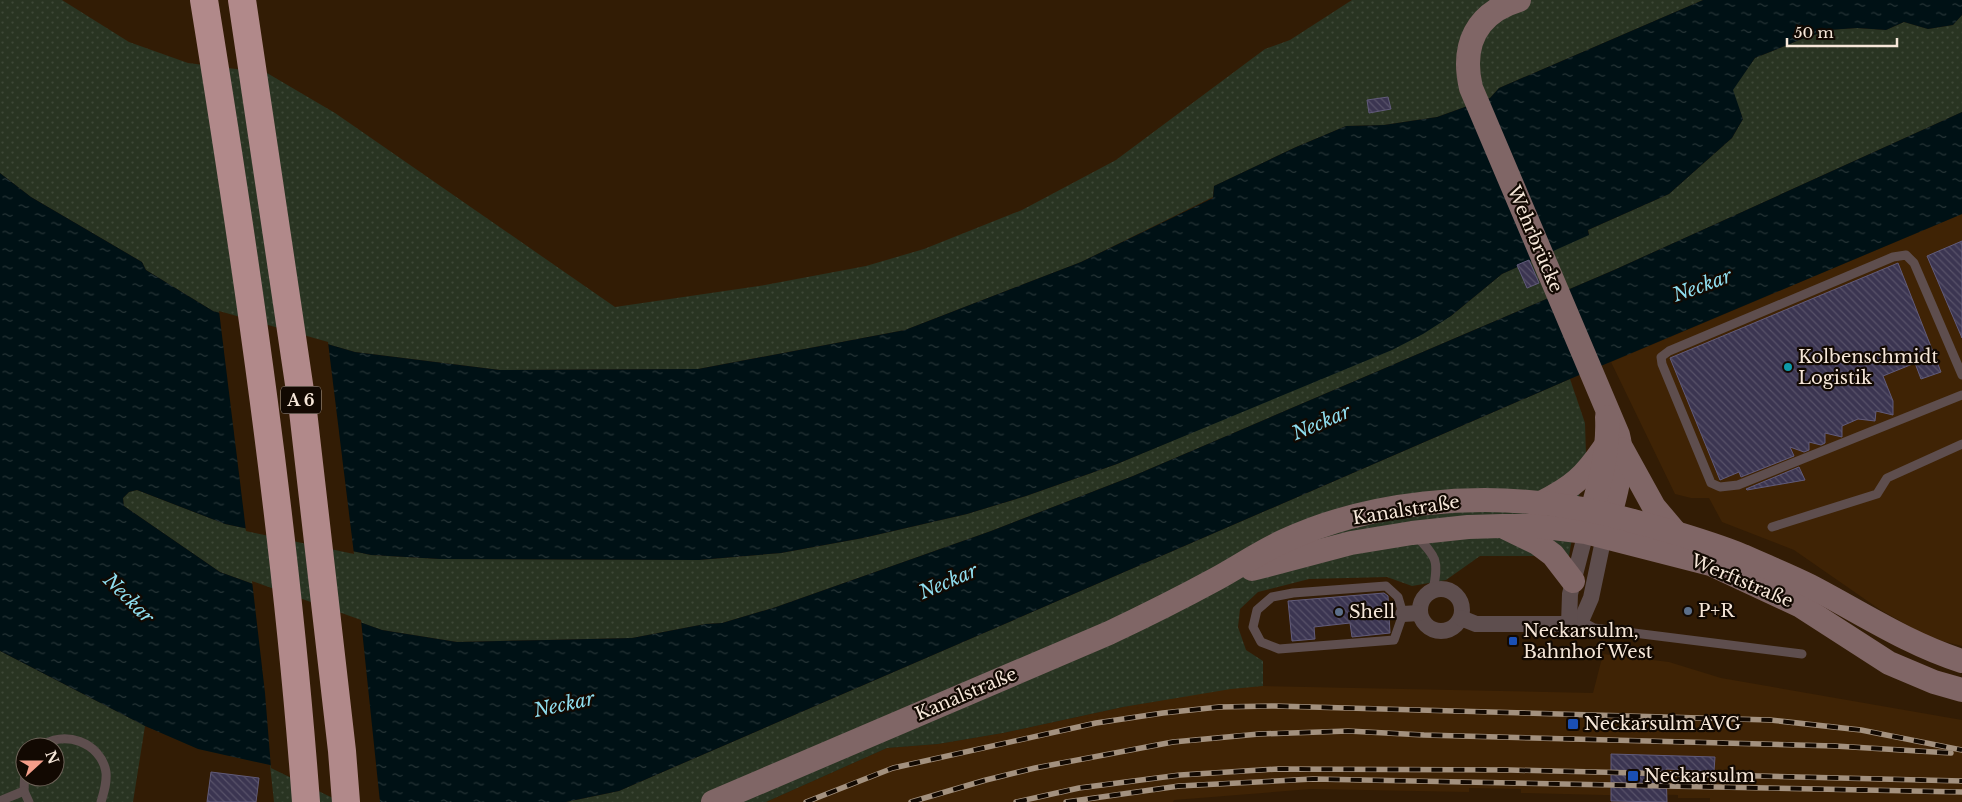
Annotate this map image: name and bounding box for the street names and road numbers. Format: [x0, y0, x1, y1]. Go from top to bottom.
street label: Wehrbrücke [1502, 181, 1567, 296]
road number: A 6 [281, 386, 321, 414]
street label: Kanalstraße [1351, 491, 1461, 529]
street label: Werftstraße [1687, 549, 1796, 612]
street label: Kanalstraße [912, 663, 1020, 725]

